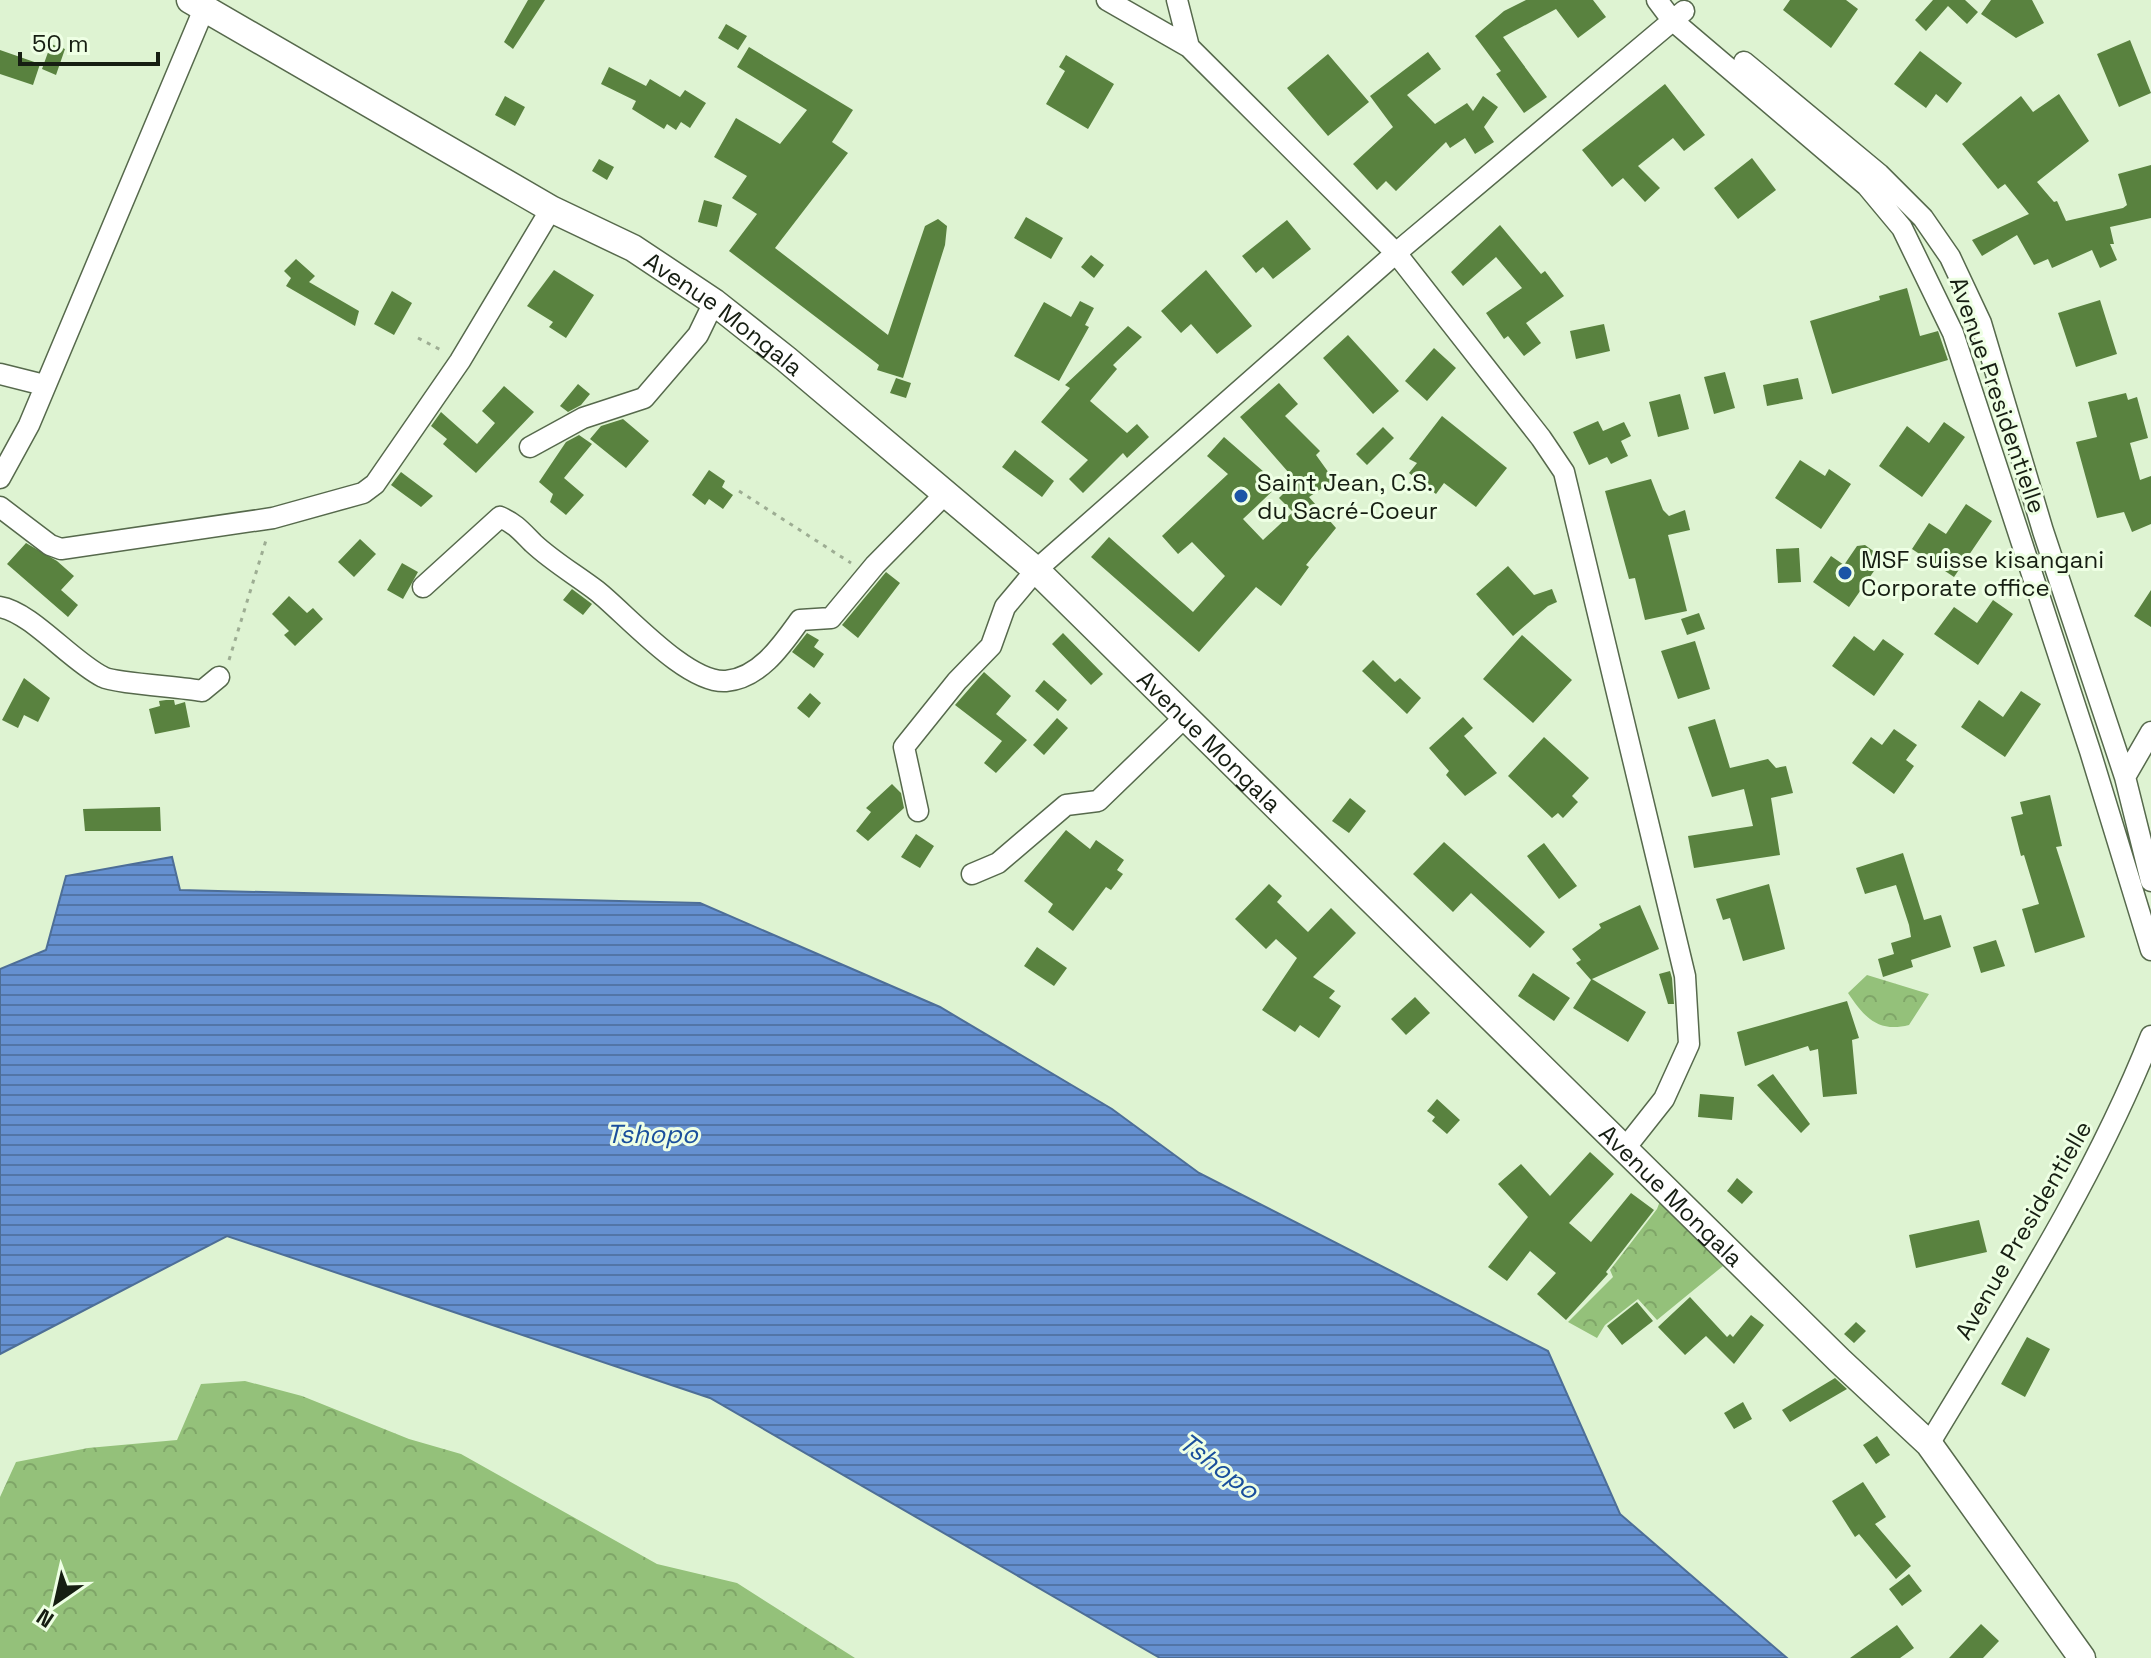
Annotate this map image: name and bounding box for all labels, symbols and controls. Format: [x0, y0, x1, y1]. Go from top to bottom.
scale bar [20, 16, 158, 66]
text: 50 m [32, 28, 89, 59]
street label: Avenue Mongala [638, 244, 810, 383]
street label: Avenue Presidentielle [1943, 273, 2053, 517]
place label: Saint Jean, C.S. du Sacré-Coeur [1257, 467, 1438, 526]
marker: Saint Jean, C.S. du Sacré-Coeur [1232, 487, 1250, 505]
place label: MSF suisse kisangani Corporate office [1861, 544, 2104, 603]
marker: MSF suisse kisangani Corporate office [1836, 564, 1854, 582]
street label: Avenue Mongala [1131, 663, 1289, 819]
street label: Avenue Presidentielle [1948, 1115, 2098, 1345]
water label: Tshopo [606, 1117, 699, 1151]
street label: Avenue Mongala [1593, 1118, 1751, 1273]
water label: Tshopo [1172, 1425, 1267, 1508]
north arrow [16, 1562, 96, 1642]
text: N [31, 1603, 59, 1634]

